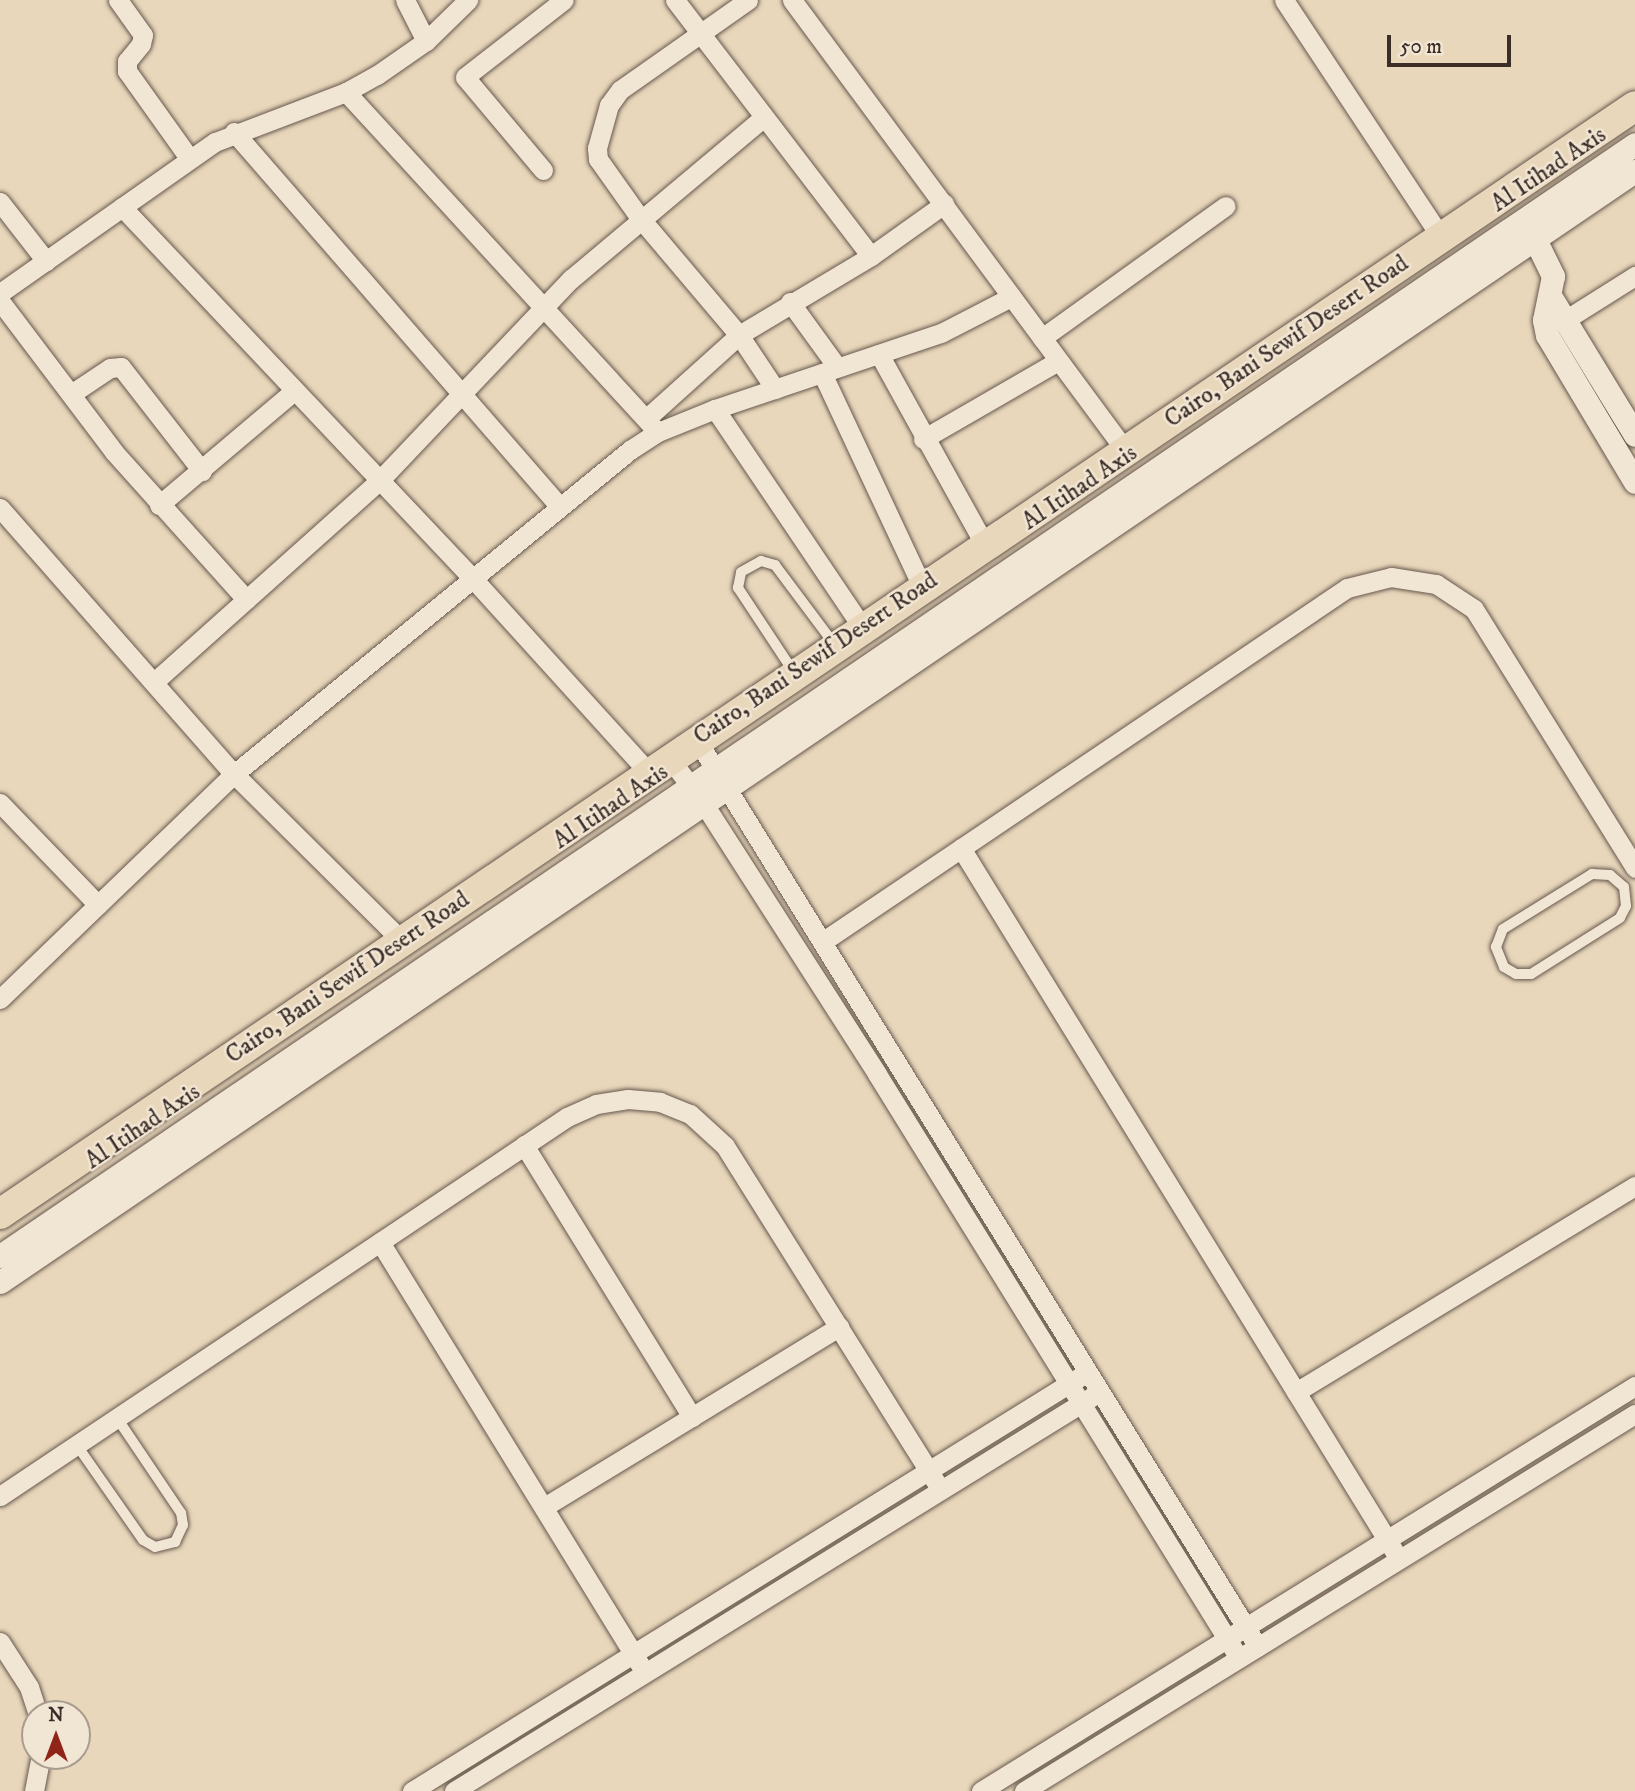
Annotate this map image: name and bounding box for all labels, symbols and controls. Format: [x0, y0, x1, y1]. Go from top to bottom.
scale bar [1390, 21, 1514, 65]
text: 50 m [1400, 34, 1442, 60]
street label: Al Itihad Axis [1486, 121, 1612, 219]
street label: Cairo, Bani Sewif Desert Road [1160, 250, 1414, 434]
street label: Al Itihad Axis [1017, 439, 1143, 537]
street label: Cairo, Bani Sewif Desert Road [689, 567, 943, 751]
street label: Al Itihad Axis [548, 758, 674, 856]
street label: Cairo, Bani Sewif Desert Road [221, 886, 475, 1070]
street label: Al Itihad Axis [80, 1078, 206, 1176]
north arrow [21, 1700, 91, 1770]
text: N [48, 1704, 64, 1727]

